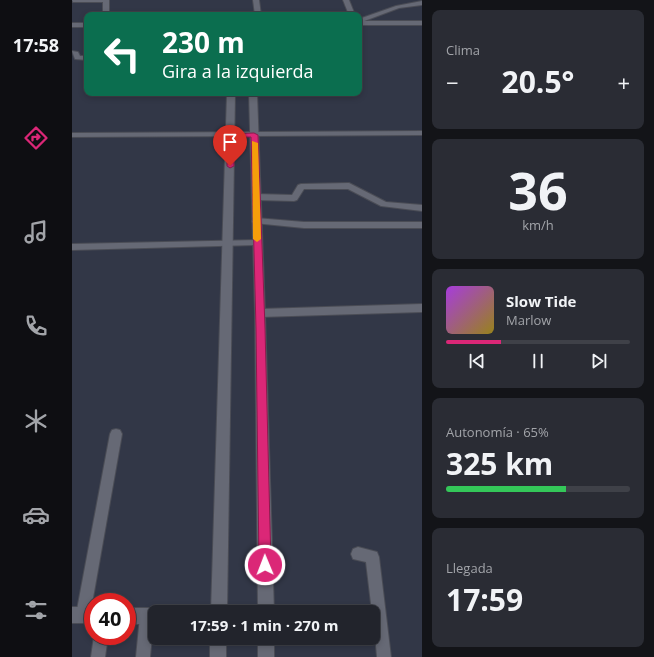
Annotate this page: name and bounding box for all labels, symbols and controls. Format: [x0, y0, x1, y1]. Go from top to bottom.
text: 230 m [162, 23, 245, 61]
icon: left [96, 28, 148, 80]
text: 17:58 [13, 33, 59, 57]
text: Clima [446, 41, 480, 59]
text: Gira a la izquierda [162, 59, 314, 83]
text: 20.5° [502, 61, 574, 102]
text: − [446, 67, 459, 97]
text: + [617, 67, 630, 97]
icon: directions [22, 124, 50, 152]
pin [213, 125, 247, 166]
icon: arrive [219, 131, 241, 153]
text: 36 [508, 154, 568, 225]
text: km/h [522, 216, 554, 234]
icon: music [22, 218, 50, 246]
text: Slow Tide [506, 291, 576, 311]
text: Marlow [506, 311, 551, 329]
icon: phone [22, 312, 50, 340]
icon: previous [466, 350, 488, 372]
icon: pause [527, 350, 549, 372]
icon: next [588, 350, 610, 372]
icon: climate [22, 407, 50, 435]
text: Autonomía · 65% [446, 423, 549, 441]
text: 325 km [446, 443, 553, 484]
icon: car [22, 501, 50, 529]
position arrow [244, 544, 286, 586]
text: Llegada [446, 559, 493, 577]
text: 17:59 [446, 579, 523, 620]
speed limit sign: 40 [84, 593, 136, 645]
icon: filters [22, 596, 50, 624]
text: 17:59 · 1 min · 270 m [190, 615, 338, 635]

